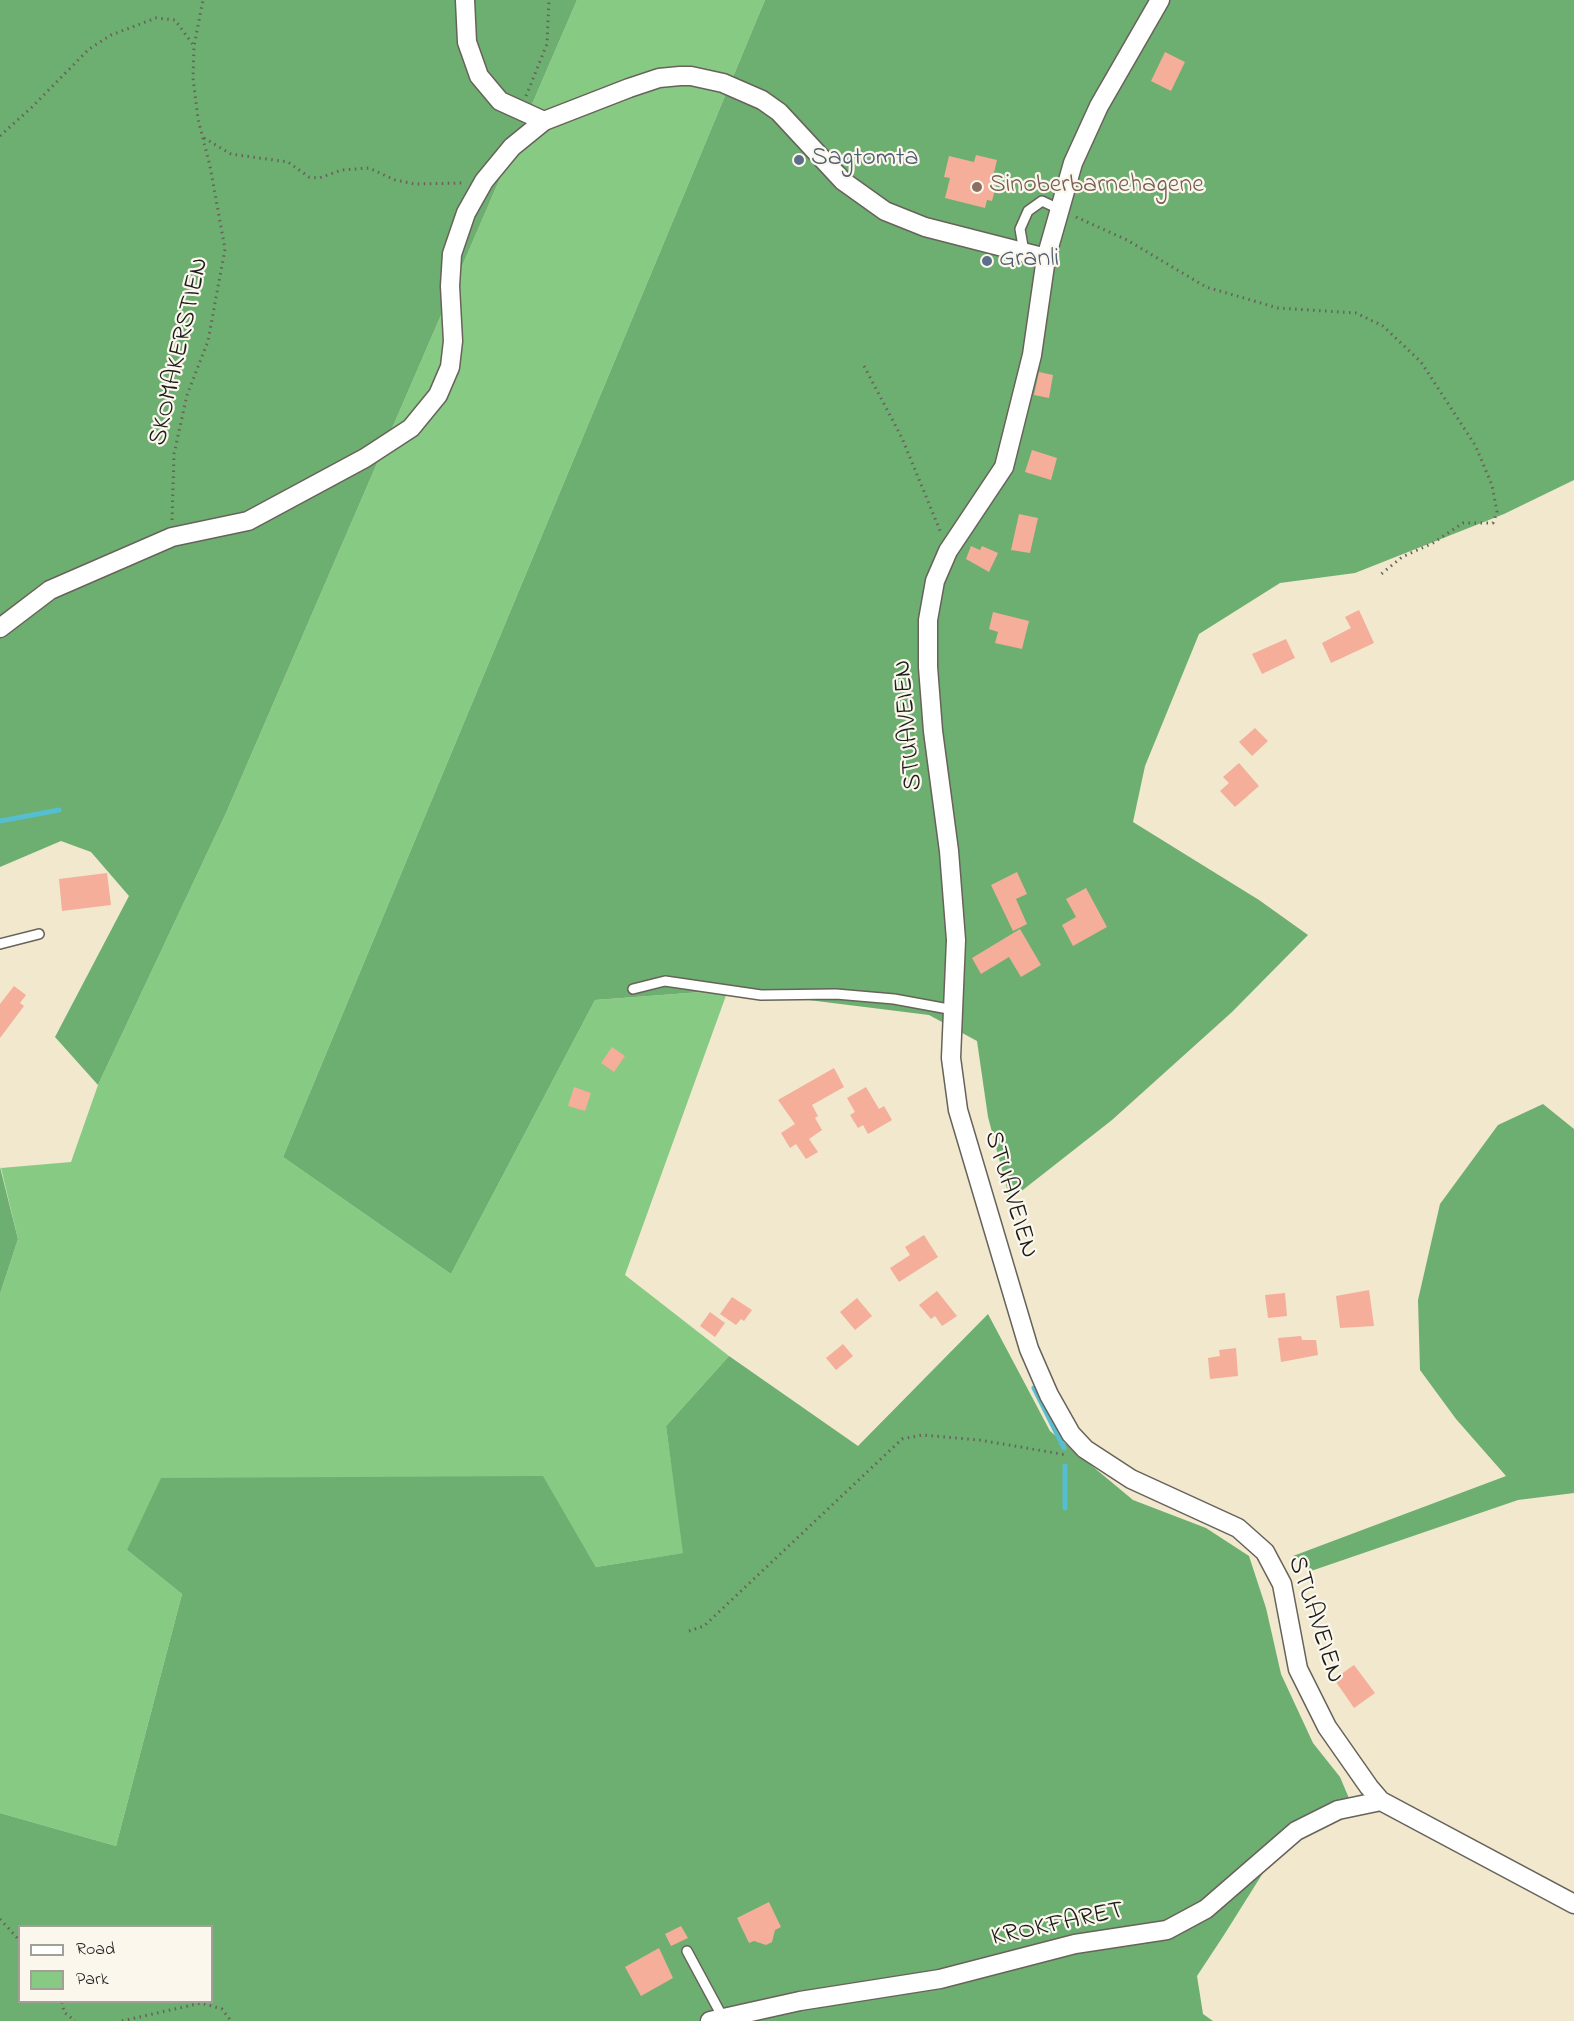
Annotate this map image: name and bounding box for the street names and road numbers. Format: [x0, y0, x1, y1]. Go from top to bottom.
street label: SKOMAKERSTIEN [144, 255, 218, 449]
street label: STUAVEIEN [889, 658, 931, 792]
street label: STUAVEIEN [975, 1128, 1043, 1262]
street label: STUAVEIEN [1279, 1553, 1349, 1687]
street label: KROKFARET [989, 1897, 1127, 1955]

